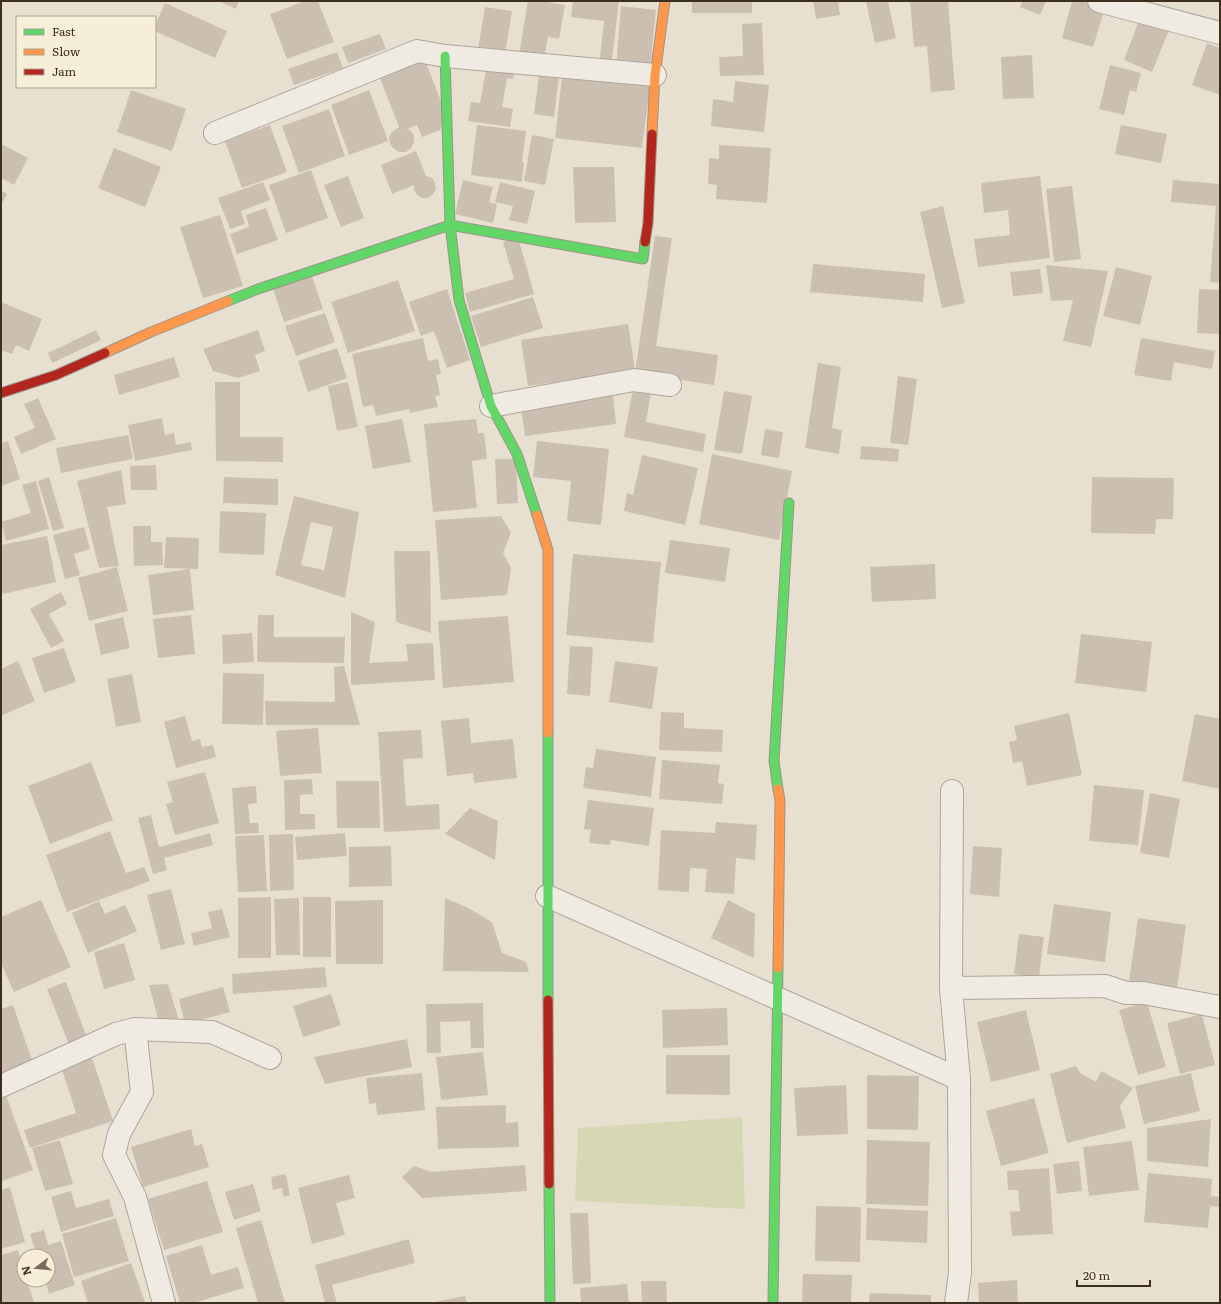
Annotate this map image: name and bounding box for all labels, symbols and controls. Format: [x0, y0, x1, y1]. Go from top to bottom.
legend [16, 16, 156, 88]
text: Fast [52, 22, 76, 40]
text: Slow [52, 42, 81, 60]
text: Jam [52, 62, 77, 80]
north arrow [16, 1248, 56, 1288]
scale bar [1077, 1262, 1150, 1288]
text: N [16, 1264, 34, 1278]
text: 20 m [1083, 1266, 1110, 1284]

